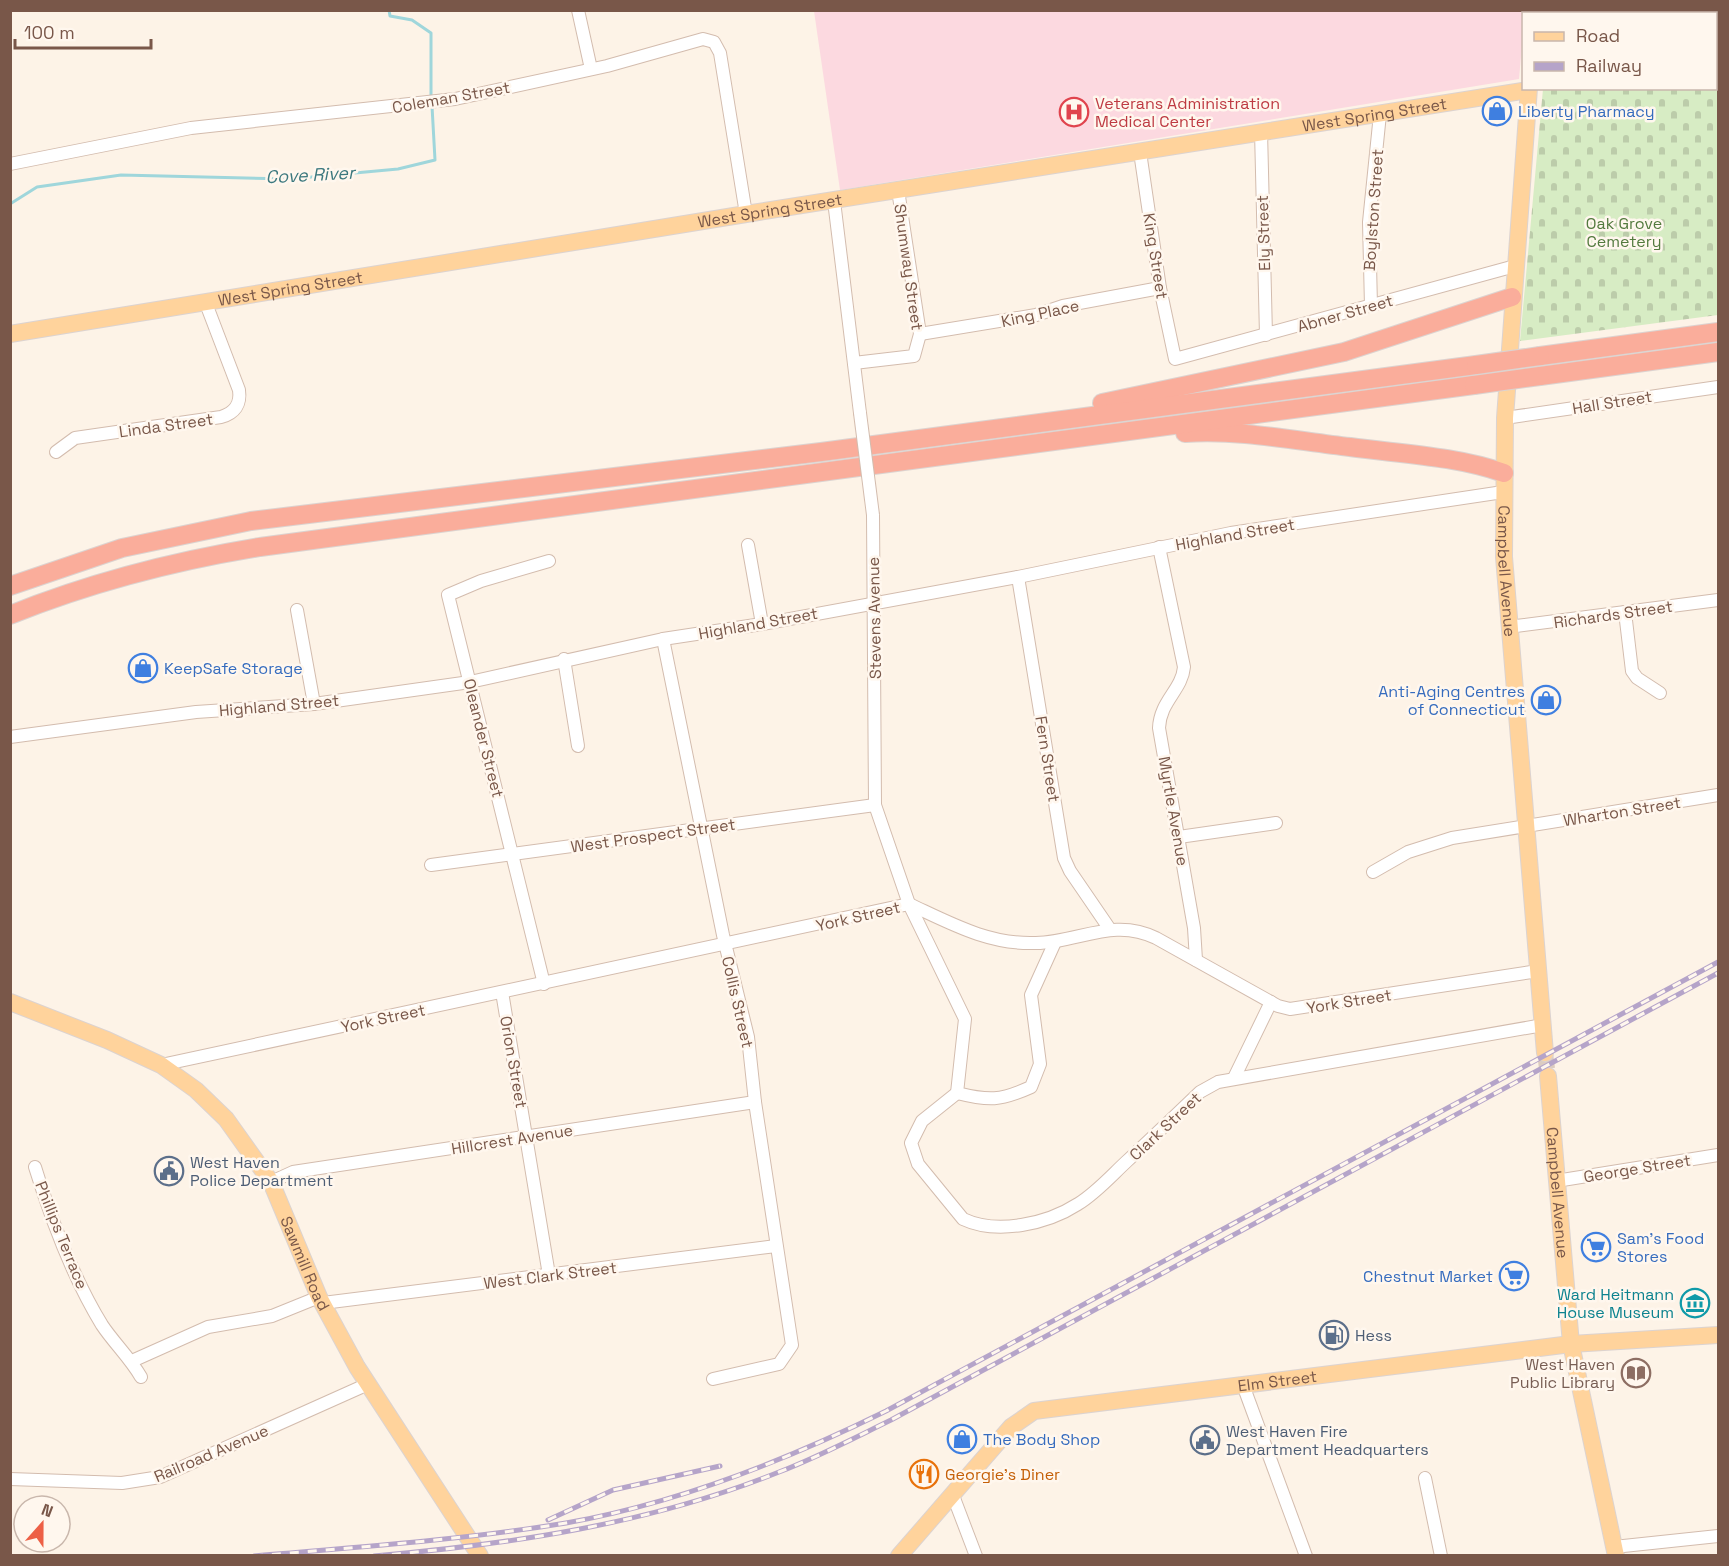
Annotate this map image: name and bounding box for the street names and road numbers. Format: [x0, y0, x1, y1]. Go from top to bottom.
street label: Coleman Street [391, 77, 512, 118]
street label: West Spring Street [1301, 93, 1448, 137]
street label: Boylston Street [1359, 148, 1388, 272]
street label: West Spring Street [696, 189, 844, 233]
street label: Ely Street [1252, 195, 1275, 271]
street label: Shumway Street [889, 203, 928, 332]
street label: King Street [1138, 212, 1173, 301]
street label: West Spring Street [217, 267, 364, 311]
street label: Abner Street [1295, 290, 1395, 337]
street label: King Place [999, 295, 1081, 332]
street label: Hall Street [1571, 386, 1653, 419]
street label: Linda Street [118, 408, 215, 443]
street label: Campbell Avenue [1493, 505, 1521, 638]
street label: Highland Street [1174, 514, 1296, 555]
street label: Stevens Avenue [863, 557, 886, 679]
street label: Richards Street [1552, 596, 1674, 633]
street label: Highland Street [697, 603, 819, 644]
street label: Oleander Street [459, 676, 508, 800]
street label: Highland Street [218, 690, 340, 721]
street label: Fern Street [1030, 715, 1065, 804]
street label: Myrtle Avenue [1154, 755, 1193, 867]
street label: Wharton Street [1562, 792, 1682, 831]
street label: West Prospect Street [569, 814, 737, 857]
street label: York Street [814, 897, 902, 936]
street label: Collis Street [717, 954, 758, 1050]
street label: York Street [1305, 984, 1393, 1019]
street label: York Street [339, 999, 427, 1038]
street label: Orion Street [495, 1014, 532, 1110]
street label: Clark Street [1125, 1088, 1206, 1165]
street label: Hillcrest Avenue [450, 1119, 574, 1159]
street label: Campbell Avenue [1541, 1126, 1574, 1259]
street label: George Street [1582, 1150, 1692, 1187]
street label: Phillips Terrace [30, 1178, 93, 1292]
street label: Sawmill Road [275, 1213, 334, 1314]
street label: West Clark Street [482, 1257, 618, 1294]
street label: Elm Street [1236, 1366, 1318, 1397]
street label: Railroad Avenue [151, 1420, 272, 1487]

